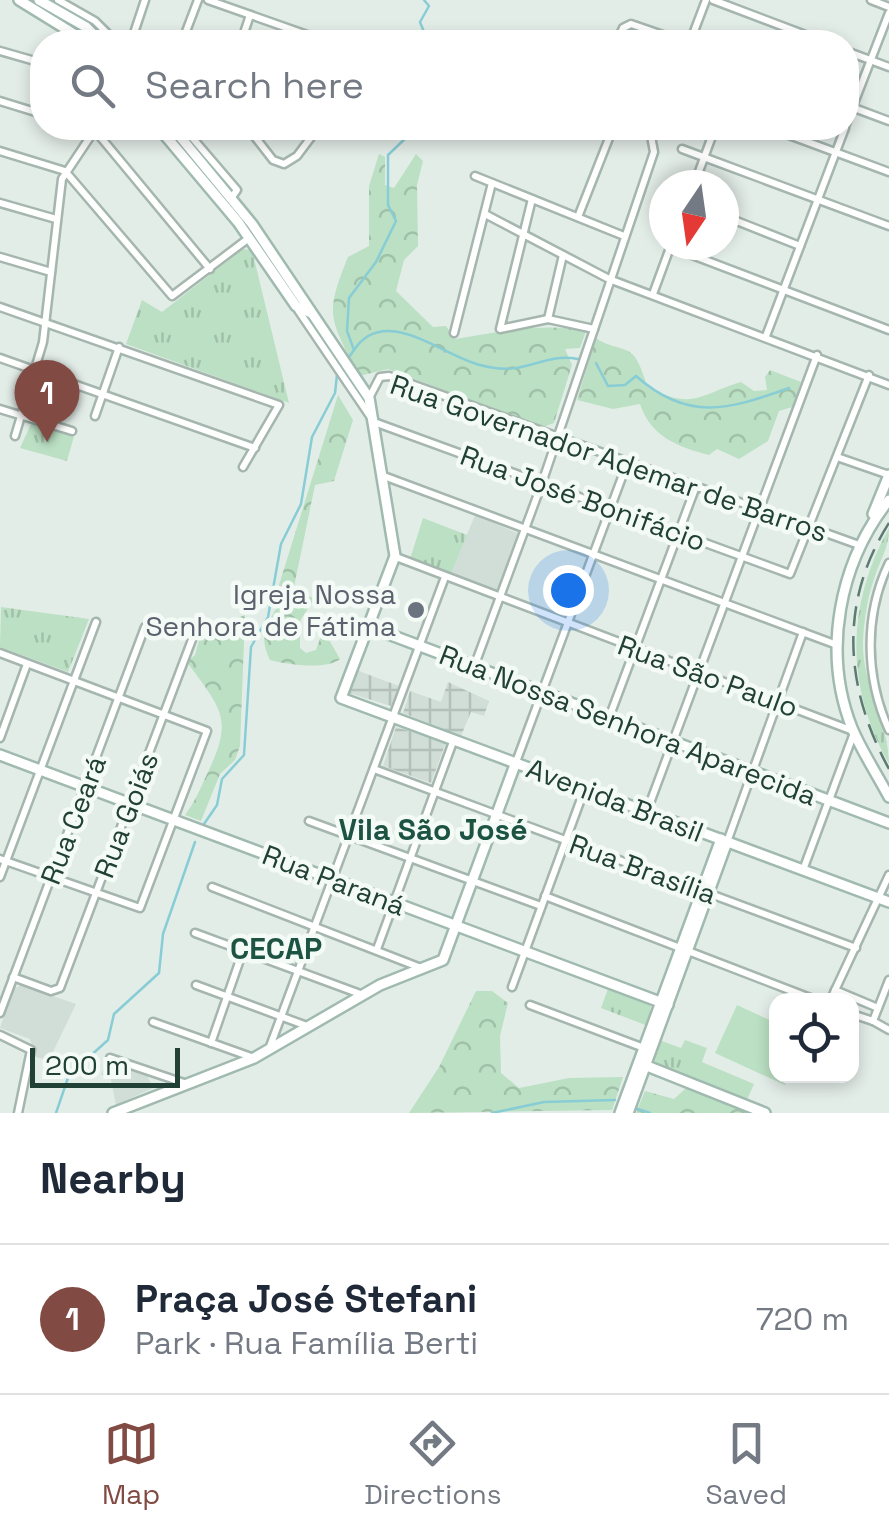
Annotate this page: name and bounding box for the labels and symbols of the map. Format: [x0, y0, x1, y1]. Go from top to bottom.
north arrow [649, 170, 739, 260]
pin: 1 [15, 360, 80, 442]
street label: Rua Governador Ademar de Barros [386, 366, 832, 550]
street label: Rua José Bonifácio [455, 437, 711, 559]
your location [543, 565, 594, 616]
place label: Igreja Nossa Senhora de Fátima [145, 576, 396, 644]
marker: Igreja Nossa Senhora de Fátima [405, 599, 427, 621]
street label: Rua São Paulo [613, 627, 803, 725]
street label: Rua Nossa Senhora Aparecida [434, 636, 822, 814]
street label: Rua Goiás [86, 747, 166, 883]
street label: Avenida Brasil [521, 750, 709, 850]
street label: Rua Ceará [32, 751, 114, 889]
district label: Vila São José [338, 810, 528, 849]
street label: Rua Brasília [564, 826, 722, 912]
street label: Rua Paraná [257, 836, 411, 924]
district label: CECAP [230, 929, 322, 968]
scale bar [30, 1043, 180, 1088]

